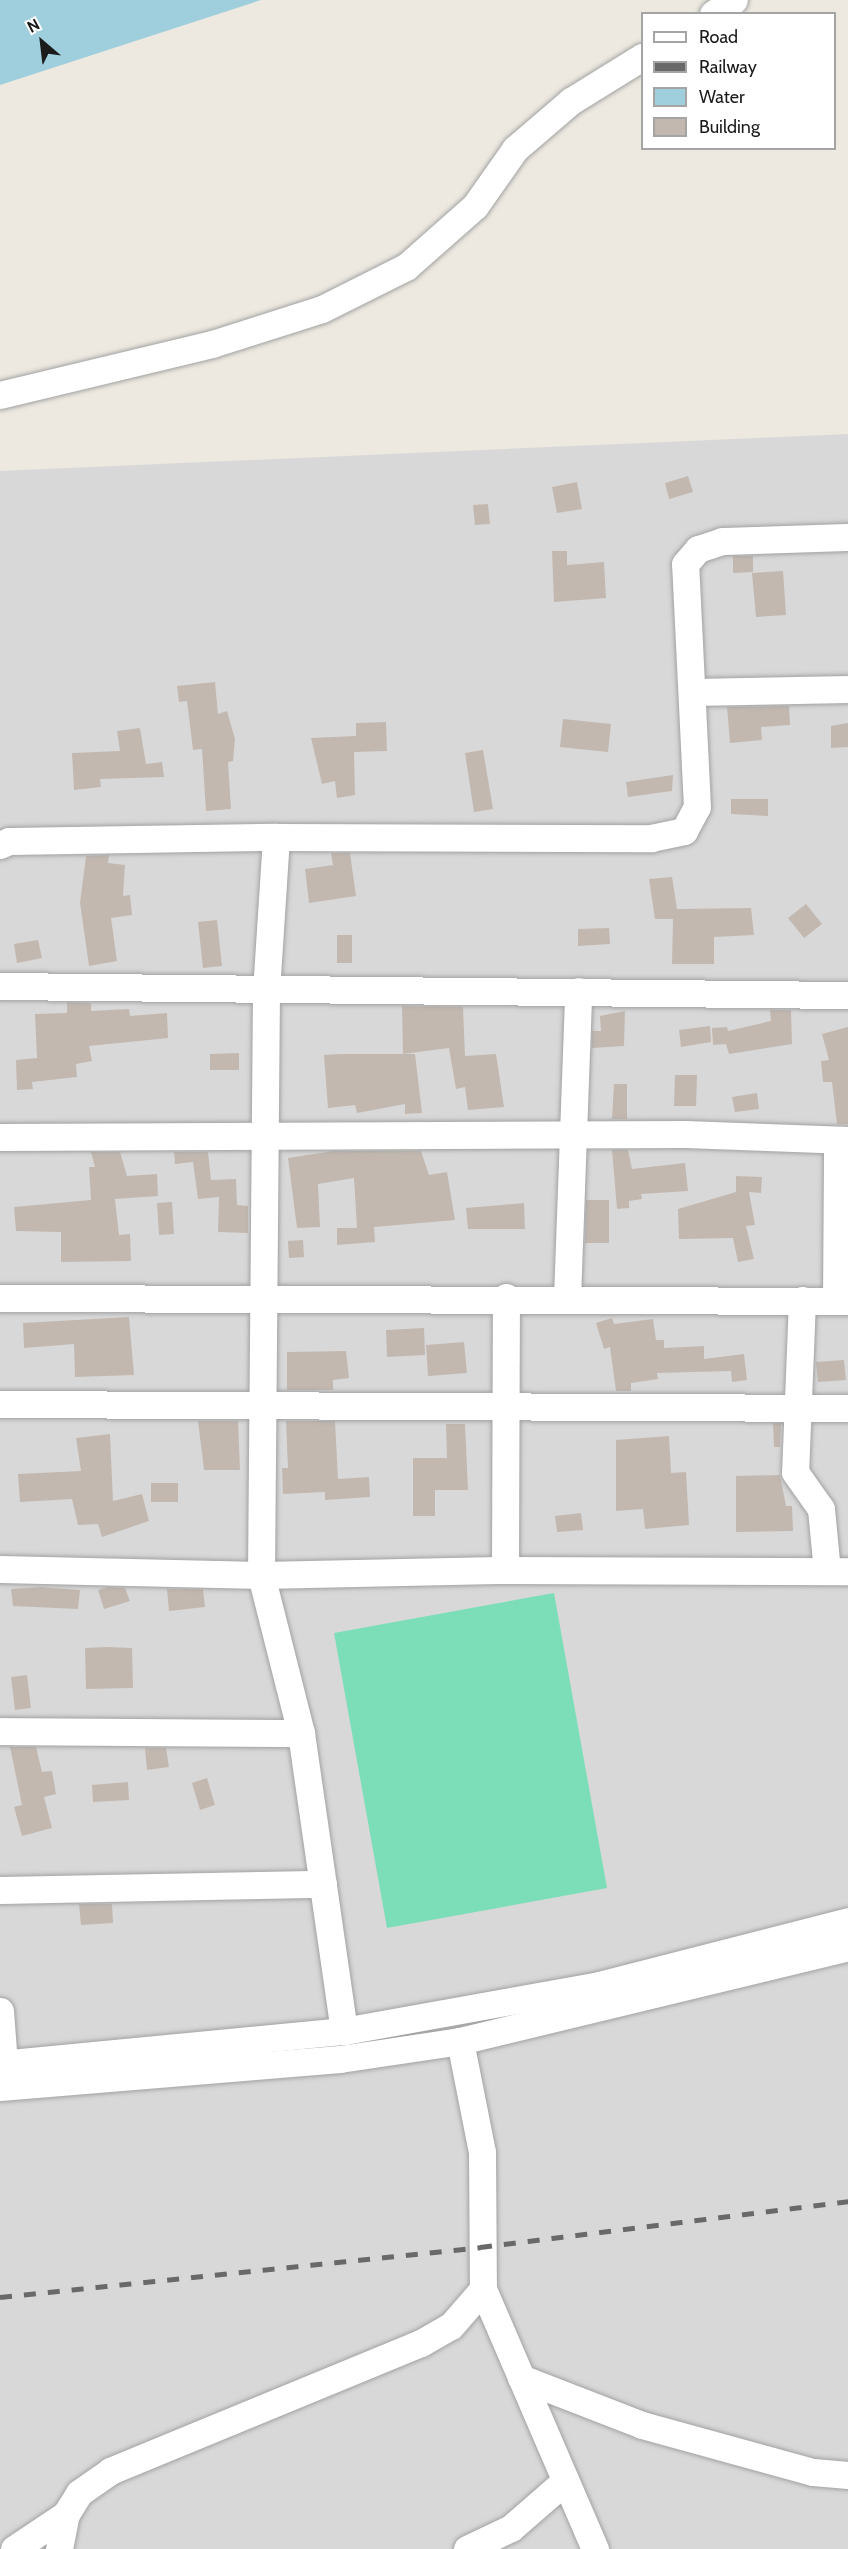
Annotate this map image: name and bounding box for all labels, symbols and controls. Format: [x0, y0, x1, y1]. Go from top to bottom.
north arrow [12, 12, 72, 72]
legend [641, 12, 836, 150]
text: N [24, 15, 43, 37]
text: Road [699, 26, 738, 48]
text: Railway [699, 56, 757, 78]
text: Water [699, 86, 745, 108]
text: Building [699, 116, 760, 138]

